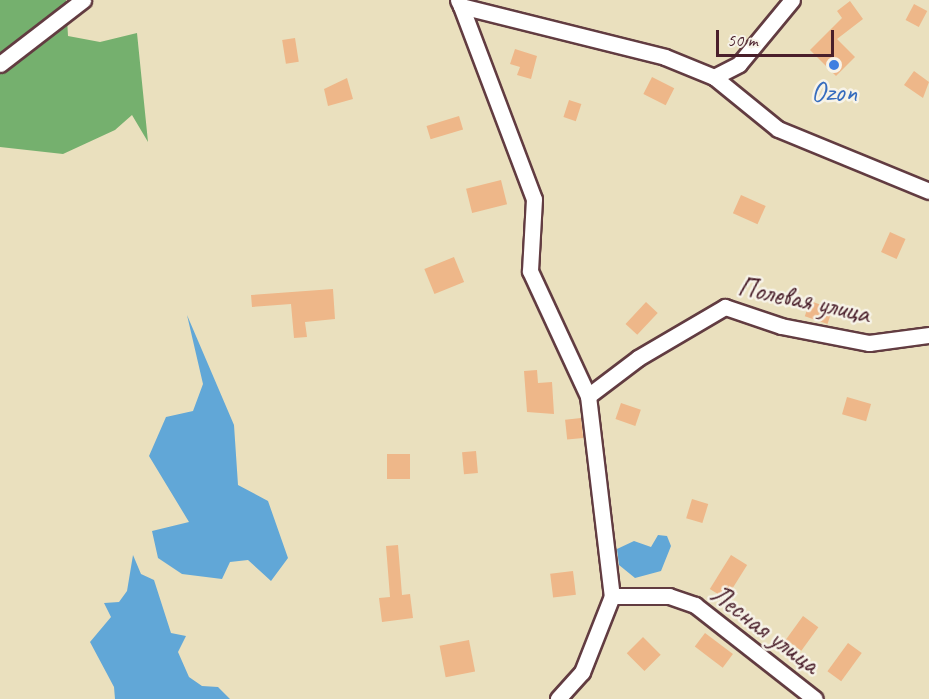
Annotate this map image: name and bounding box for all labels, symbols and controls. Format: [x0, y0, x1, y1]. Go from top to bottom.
scale bar [719, 18, 838, 56]
text: 50 m [727, 29, 758, 51]
marker: Ozon [827, 58, 841, 72]
place label: Ozon [811, 75, 857, 109]
street label: Полевая улица [734, 269, 874, 331]
street label: Лесная улица [704, 577, 826, 681]

